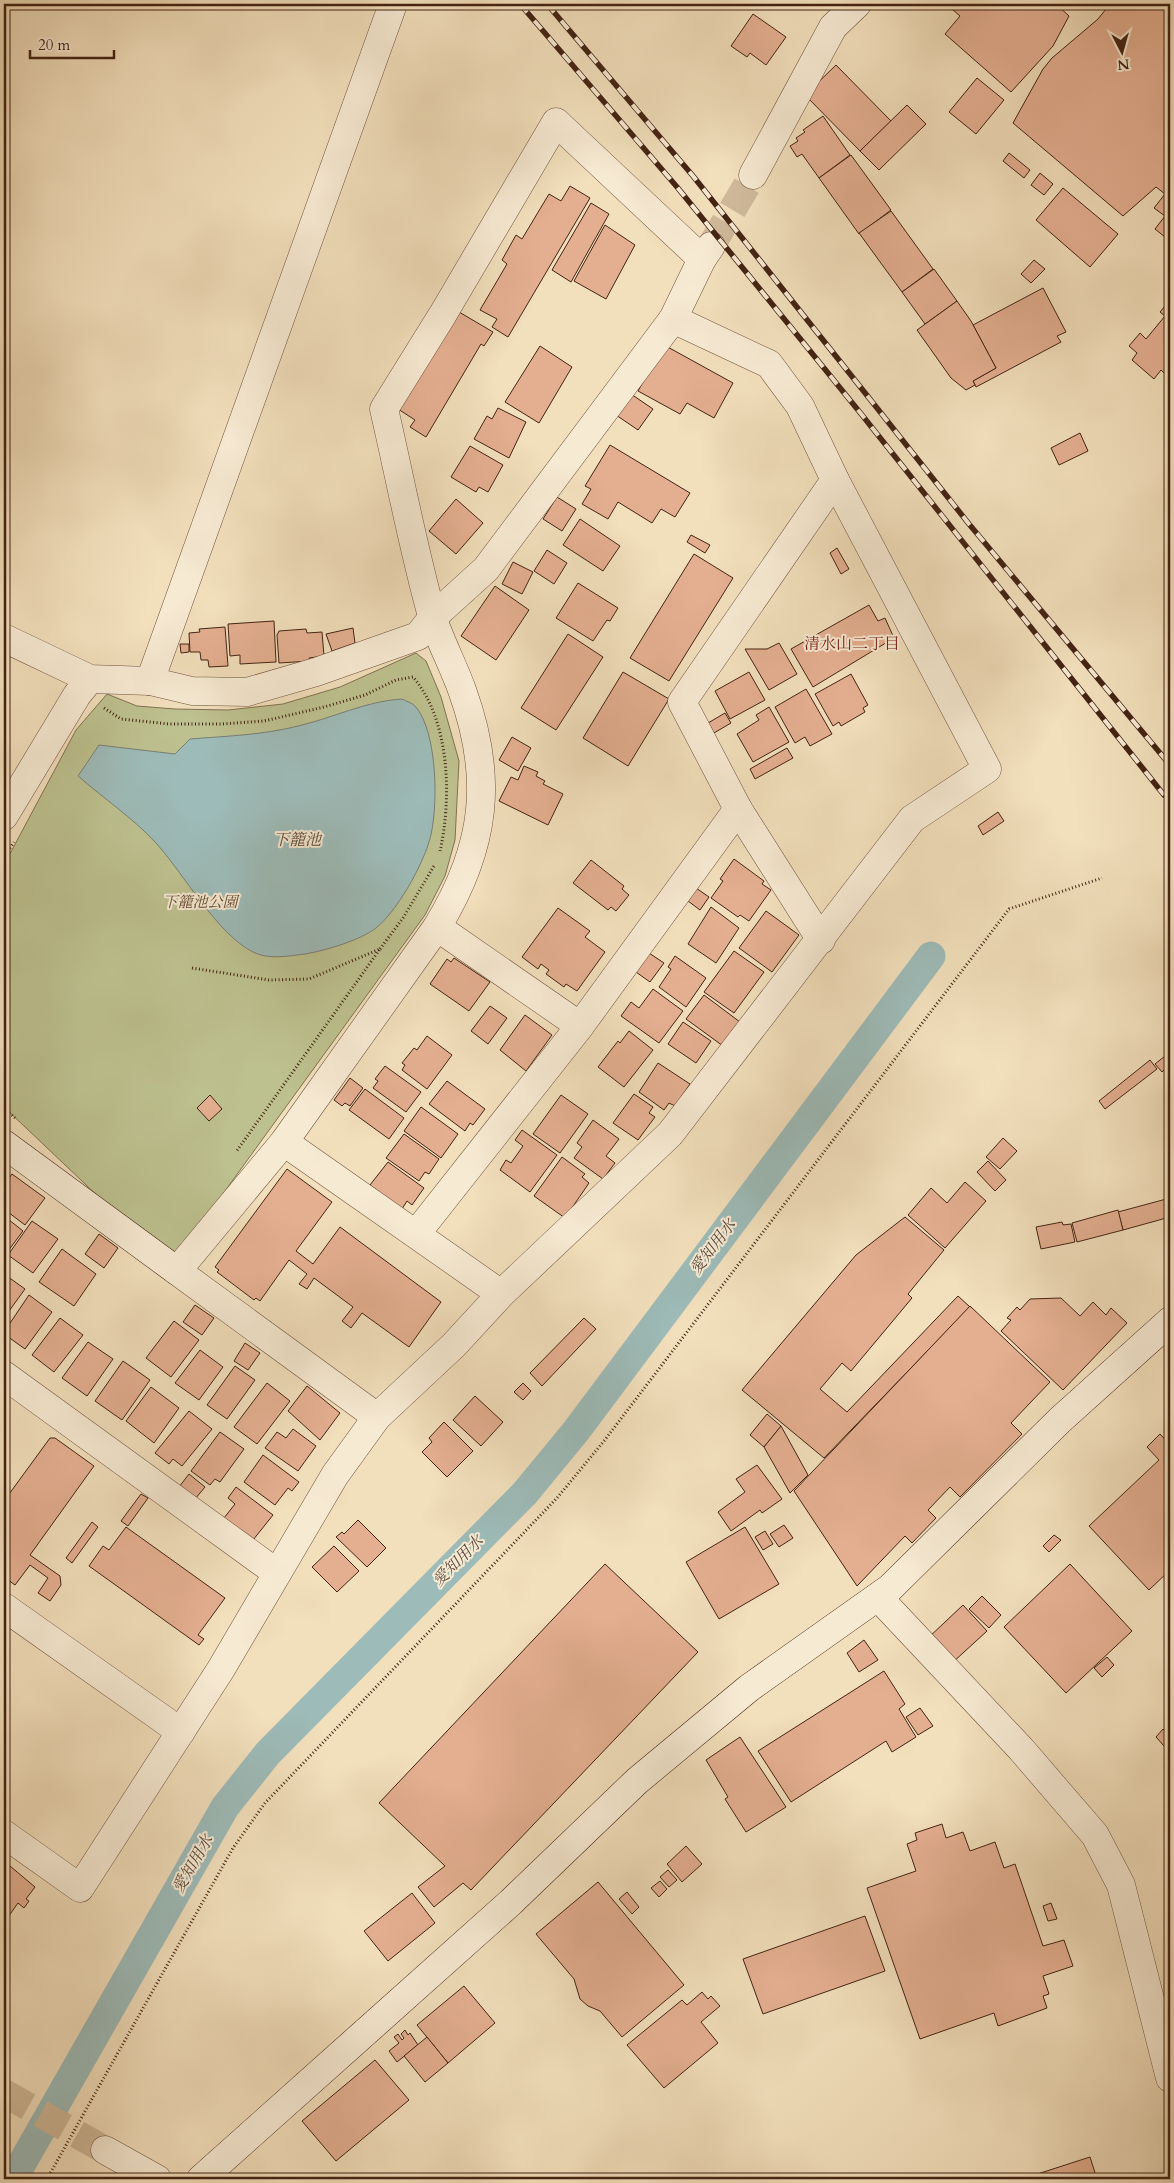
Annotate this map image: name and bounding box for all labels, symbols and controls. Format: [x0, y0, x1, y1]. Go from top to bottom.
scale bar [30, 28, 114, 60]
north arrow [1096, 28, 1146, 78]
text: 20 m [38, 35, 70, 55]
text: N [1116, 54, 1130, 75]
district label: 清水山二丁目 [804, 633, 900, 655]
water label: 下籠池 [273, 829, 323, 851]
park label: 下籠池公園 [162, 892, 240, 912]
water label: 愛知用水 [685, 1213, 742, 1279]
water label: 愛知用水 [428, 1529, 490, 1591]
water label: 愛知用水 [167, 1829, 220, 1897]

